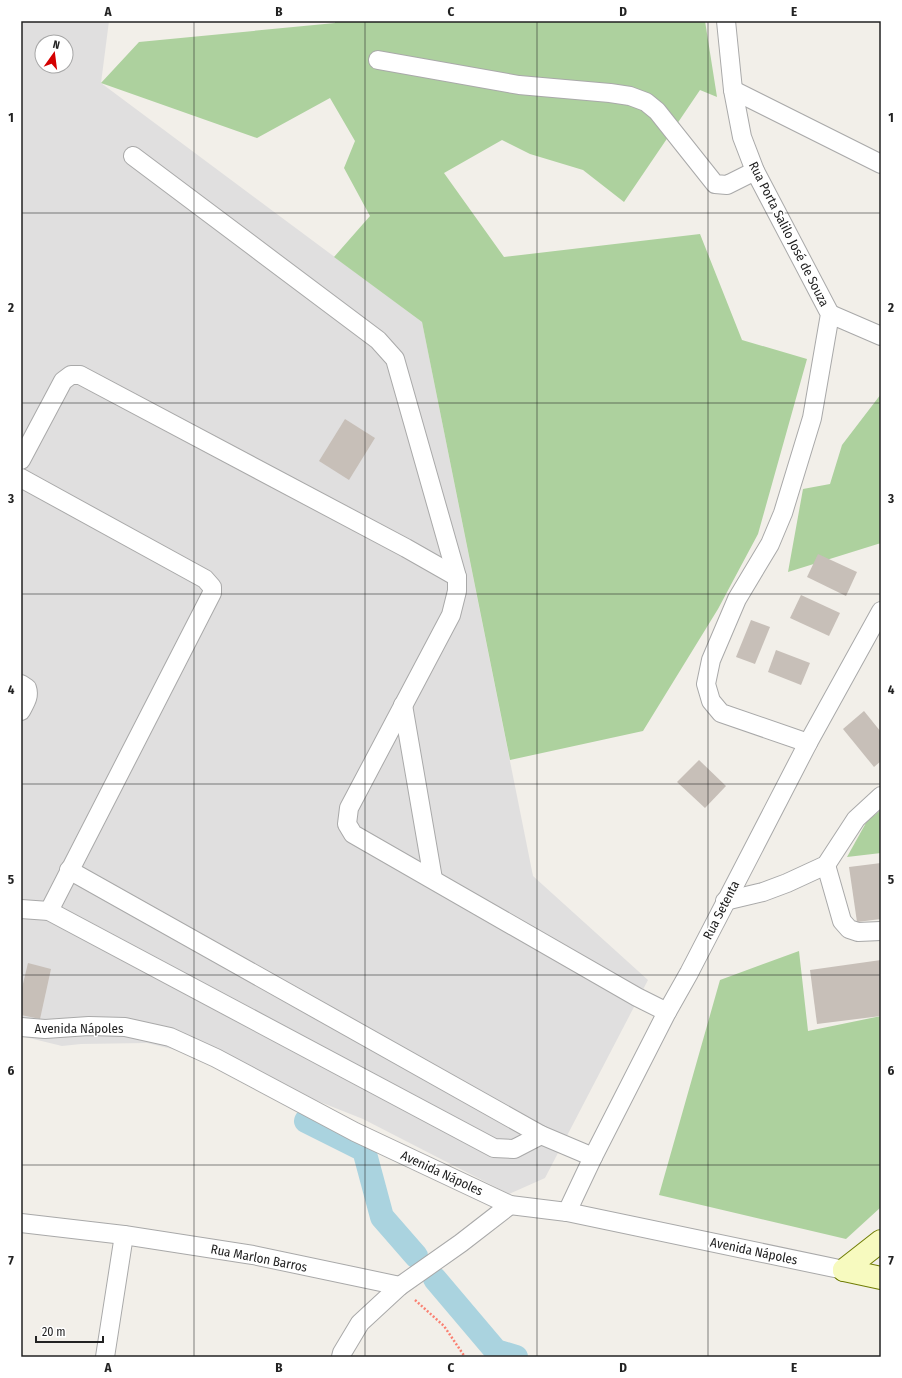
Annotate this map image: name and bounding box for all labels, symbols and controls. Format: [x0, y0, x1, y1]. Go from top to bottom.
text: A [103, 4, 112, 19]
text: B [275, 4, 283, 19]
text: C [448, 4, 455, 19]
text: D [619, 4, 627, 19]
text: E [791, 4, 797, 19]
north arrow [34, 34, 74, 74]
text: N [52, 38, 61, 52]
text: 1 [8, 110, 14, 125]
text: 1 [888, 110, 894, 125]
street label: Rua Porta Salilo José de Souza [746, 159, 832, 309]
text: 2 [7, 300, 14, 315]
text: 2 [887, 300, 894, 315]
text: 3 [7, 491, 14, 506]
text: 3 [887, 491, 894, 506]
text: 4 [8, 682, 15, 697]
text: 4 [888, 682, 895, 697]
text: 5 [8, 872, 14, 887]
text: 5 [888, 872, 894, 887]
street label: Rua Setenta [700, 878, 742, 942]
street label: Avenida Nápoles [35, 1021, 124, 1036]
text: 6 [8, 1063, 15, 1078]
text: 6 [888, 1063, 895, 1078]
street label: Avenida Nápoles [399, 1147, 486, 1199]
street label: Avenida Nápoles [709, 1234, 799, 1268]
street label: Rua Marlon Barros [209, 1241, 309, 1275]
text: 7 [8, 1253, 14, 1268]
text: 7 [888, 1253, 894, 1268]
scale bar [36, 1318, 103, 1344]
text: 20 m [42, 1325, 66, 1339]
text: A [103, 1360, 112, 1375]
text: B [275, 1360, 283, 1375]
text: C [448, 1360, 455, 1375]
text: D [619, 1360, 627, 1375]
text: E [791, 1360, 797, 1375]

